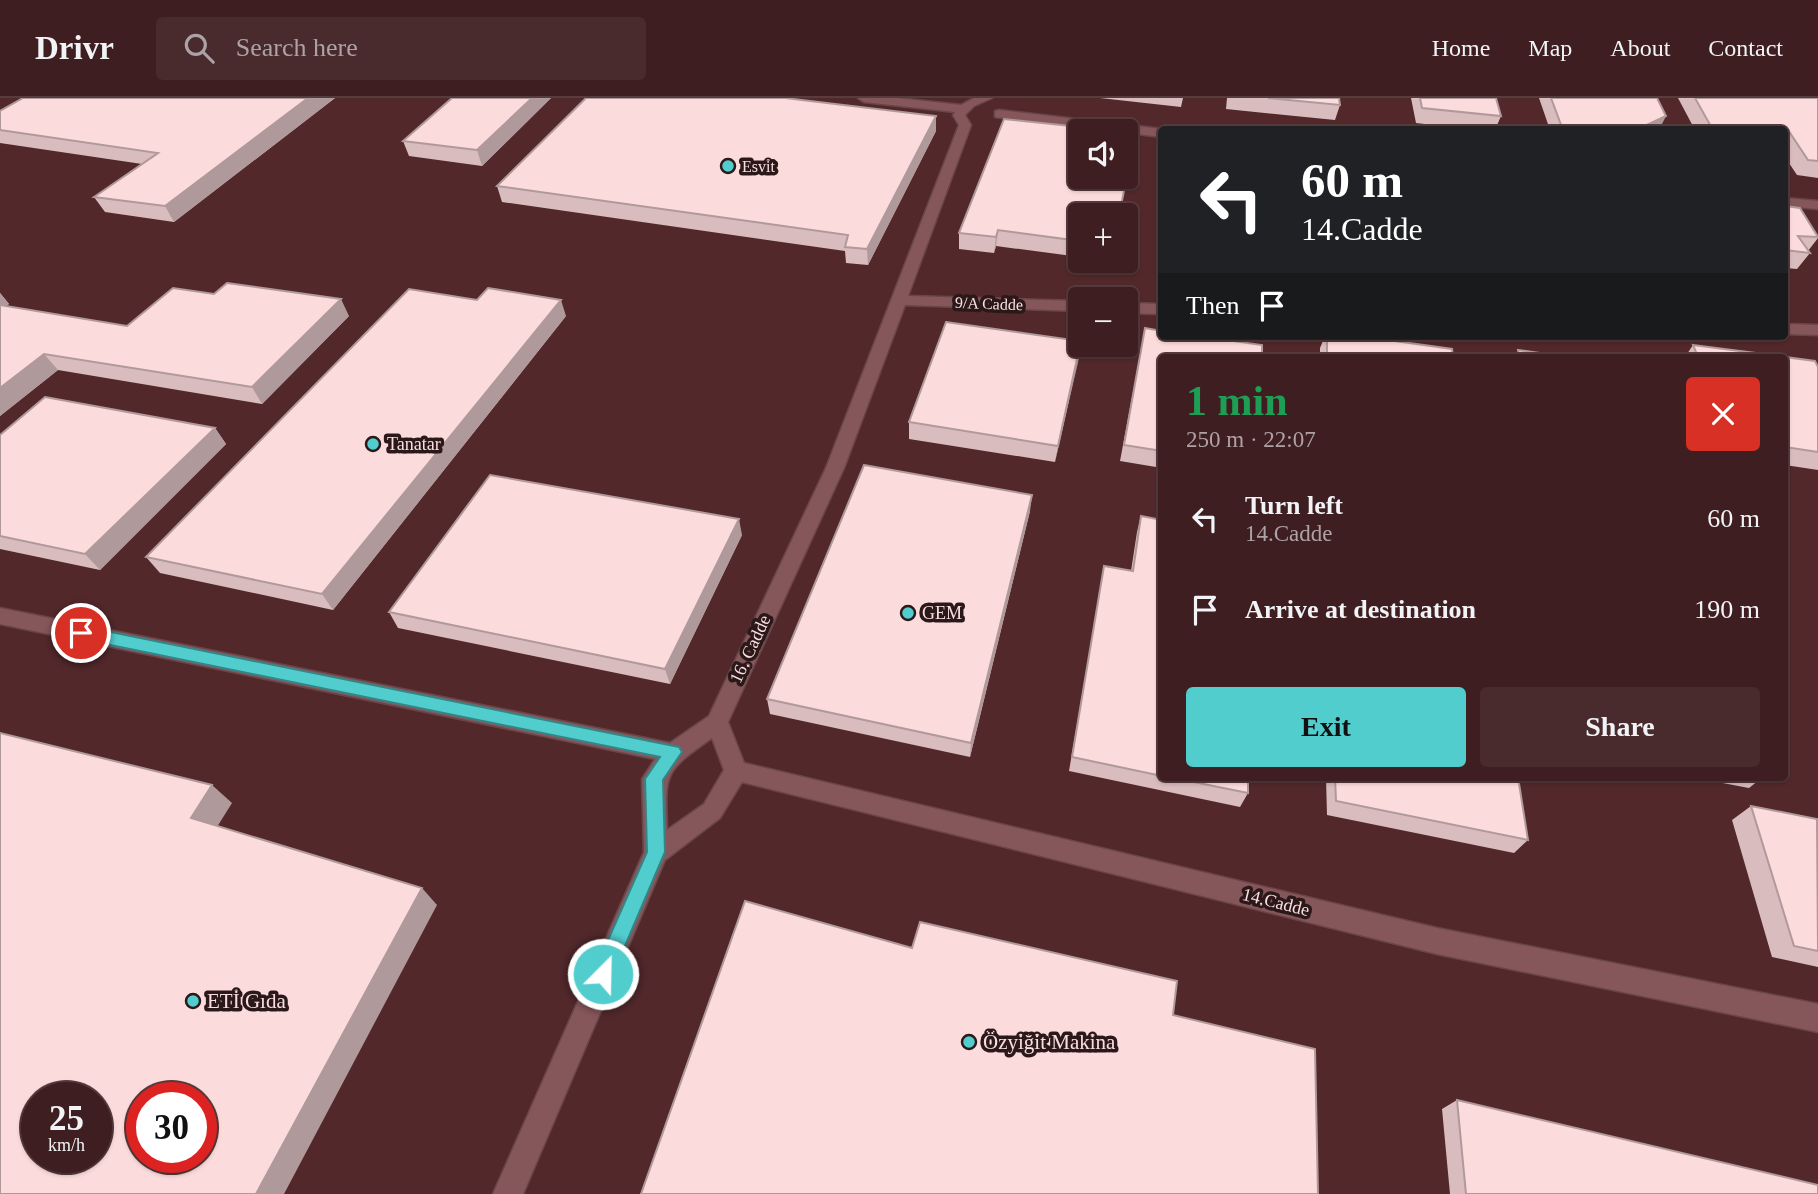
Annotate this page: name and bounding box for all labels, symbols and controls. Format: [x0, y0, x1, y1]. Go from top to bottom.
search box [156, 17, 646, 80]
icon: search [180, 29, 218, 67]
text: Drivr [35, 30, 114, 66]
text: Search here [236, 33, 358, 62]
text: Home [1432, 35, 1490, 61]
text: Map [1528, 35, 1572, 61]
text: About [1610, 35, 1670, 61]
text: Contact [1708, 35, 1783, 61]
map controls [1068, 119, 1138, 357]
button: sound [1068, 119, 1138, 189]
text: 60 m [1301, 153, 1403, 208]
icon: left [1186, 154, 1277, 245]
marker: Esvit [720, 158, 736, 174]
place label: Esvit [742, 158, 775, 175]
button: + [1068, 203, 1138, 273]
text: 14.Cadde [1301, 211, 1423, 247]
button: − [1068, 287, 1138, 357]
icon: arrive [1253, 287, 1291, 325]
text: Then [1186, 291, 1239, 320]
street label: 9/A Cadde [955, 294, 1023, 313]
button: close [1686, 377, 1760, 451]
text: 1 min [1186, 378, 1288, 424]
text: 250 m · 22:07 [1186, 427, 1316, 452]
place label: Tanatar [387, 434, 441, 454]
marker: Tanatar [365, 436, 381, 452]
text: Turn left [1245, 491, 1343, 520]
icon: left [1186, 500, 1224, 538]
text: 60 m [1707, 504, 1760, 533]
text: 14.Cadde [1245, 521, 1333, 546]
icon: arrive [1186, 591, 1224, 629]
text: Arrive at destination [1245, 595, 1476, 624]
text: 190 m [1694, 595, 1760, 624]
pin [51, 603, 111, 663]
place label: GEM [922, 603, 962, 623]
marker: GEM [900, 605, 916, 621]
street label: 16. Cadde [726, 612, 774, 686]
icon: arrive [62, 614, 100, 652]
button: Exit [1186, 687, 1466, 767]
button: Share [1480, 687, 1760, 767]
street label: 14.Cadde [1240, 884, 1312, 920]
position arrow [566, 937, 640, 1011]
place label: ETİ Gıda [207, 989, 286, 1013]
marker: ETİ Gıda [185, 993, 201, 1009]
place label: Özyiğit Makina [983, 1030, 1116, 1054]
marker: Özyiğit Makina [961, 1034, 977, 1050]
speed limit sign: 30 [126, 1082, 217, 1173]
text: 25 [49, 1099, 84, 1138]
text: km/h [48, 1135, 85, 1155]

